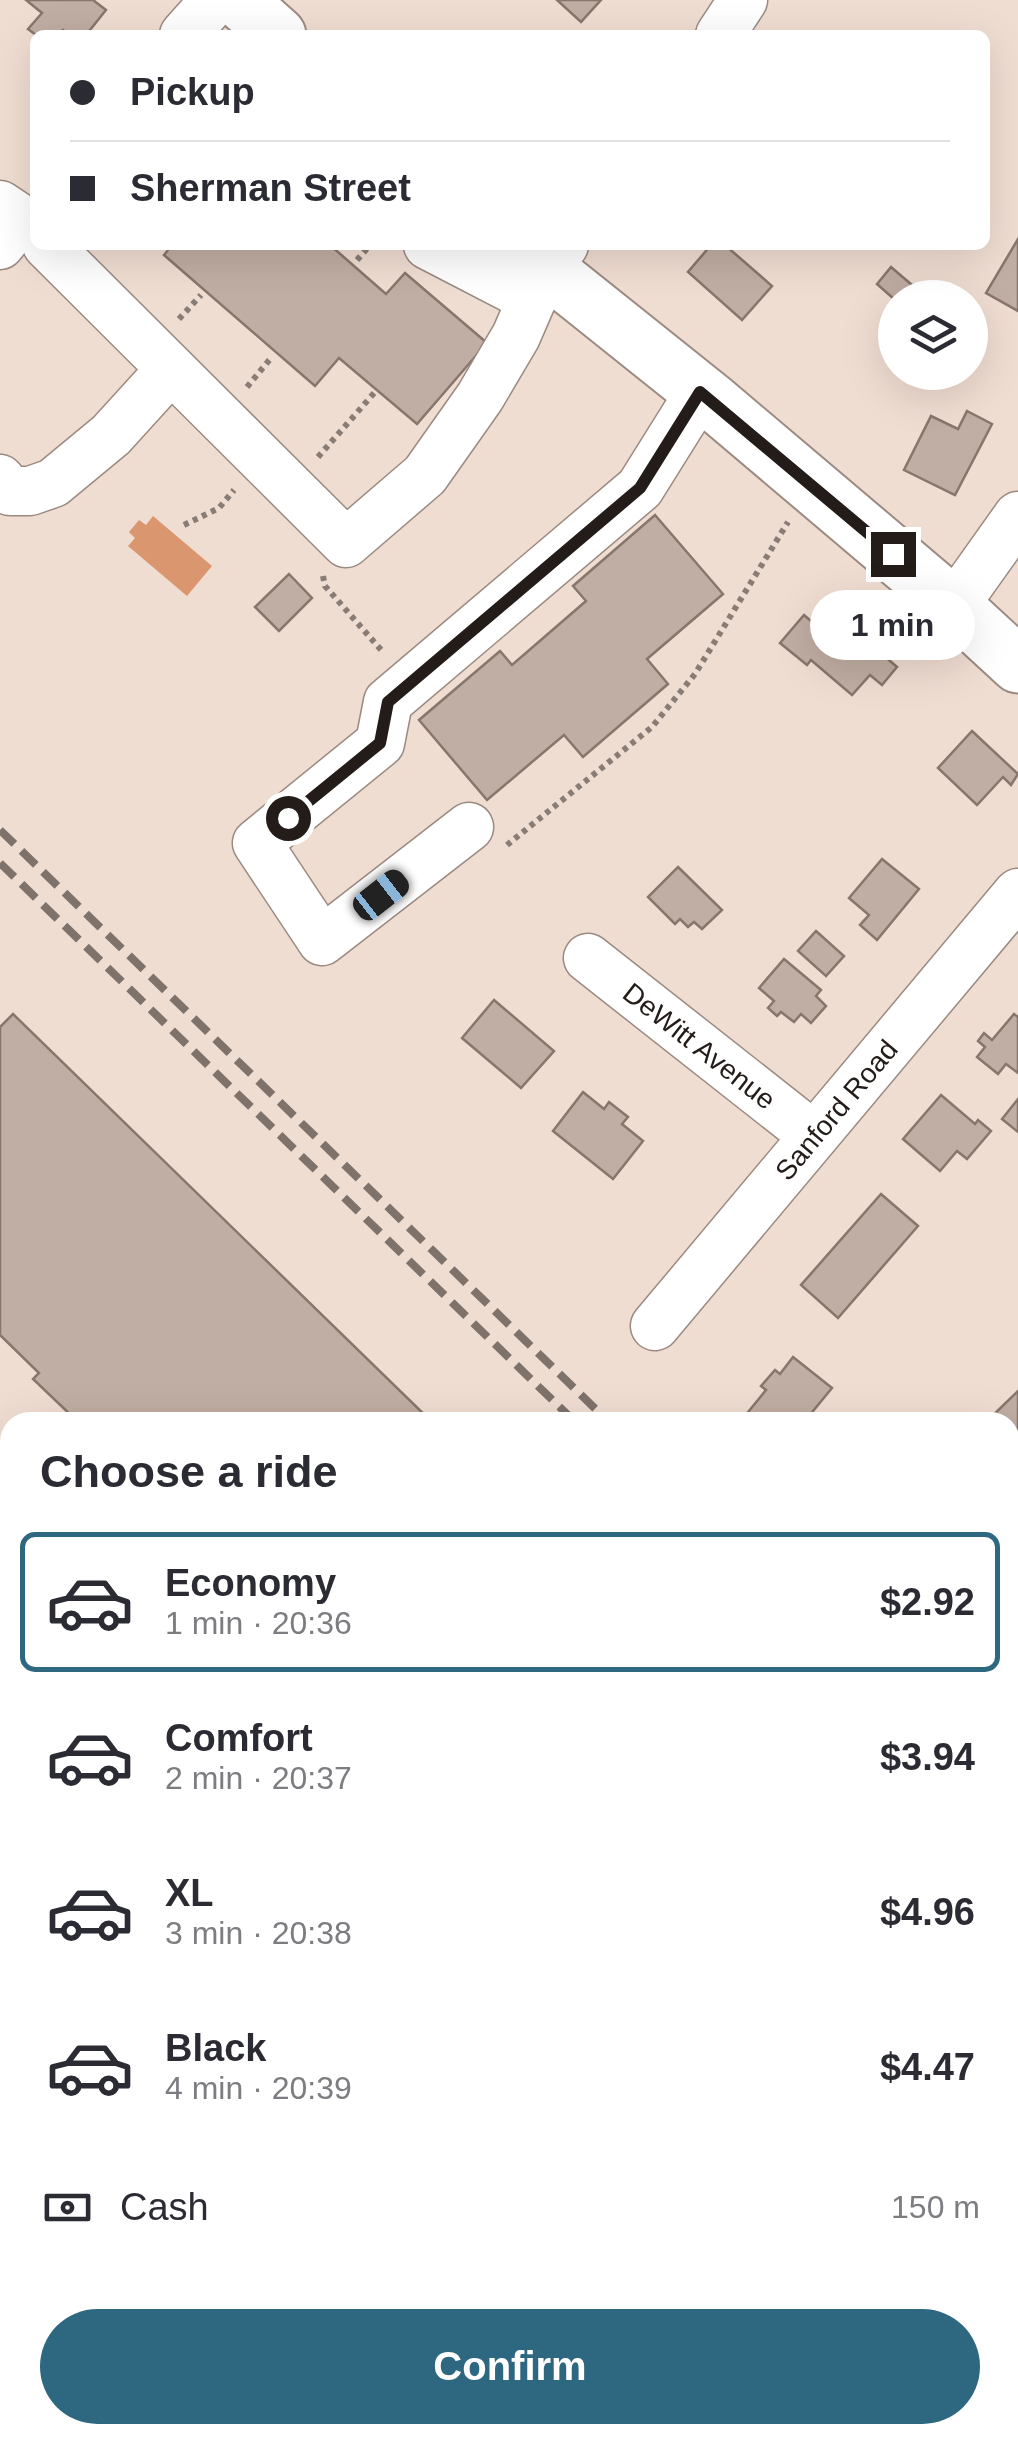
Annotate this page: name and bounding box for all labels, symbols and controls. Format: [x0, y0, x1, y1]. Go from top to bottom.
text: Pickup [130, 71, 255, 113]
text: Sherman Street [130, 167, 411, 209]
map controls [878, 280, 988, 390]
button: layers [878, 280, 988, 390]
route end [871, 532, 916, 577]
callout: 1 min [810, 589, 976, 659]
text: 1 min [851, 607, 934, 643]
route start [266, 796, 311, 841]
car [348, 865, 414, 925]
street label: DeWitt Avenue [617, 977, 782, 1115]
street label: Sanford Road [769, 1034, 904, 1186]
text: Choose a ride [40, 1446, 338, 1497]
icon: car [45, 1557, 135, 1647]
text: Economy [165, 1562, 336, 1604]
text: $2.92 [880, 1581, 975, 1623]
text: 1 min · 20:36 [165, 1605, 352, 1641]
icon: car [45, 1712, 135, 1802]
text: Comfort [165, 1717, 313, 1759]
text: $3.94 [880, 1736, 975, 1778]
text: 2 min · 20:37 [165, 1760, 352, 1796]
icon: car [45, 1867, 135, 1957]
text: XL [165, 1872, 214, 1914]
text: $4.96 [880, 1891, 975, 1933]
text: 3 min · 20:38 [165, 1915, 352, 1951]
icon: car [45, 2022, 135, 2112]
text: Black [165, 2027, 266, 2069]
text: $4.47 [880, 2046, 975, 2088]
text: 4 min · 20:39 [165, 2070, 352, 2106]
icon: cash [40, 2180, 95, 2235]
text: Cash [120, 2186, 209, 2228]
text: 150 m [891, 2189, 980, 2225]
button: Confirm [40, 2309, 980, 2424]

